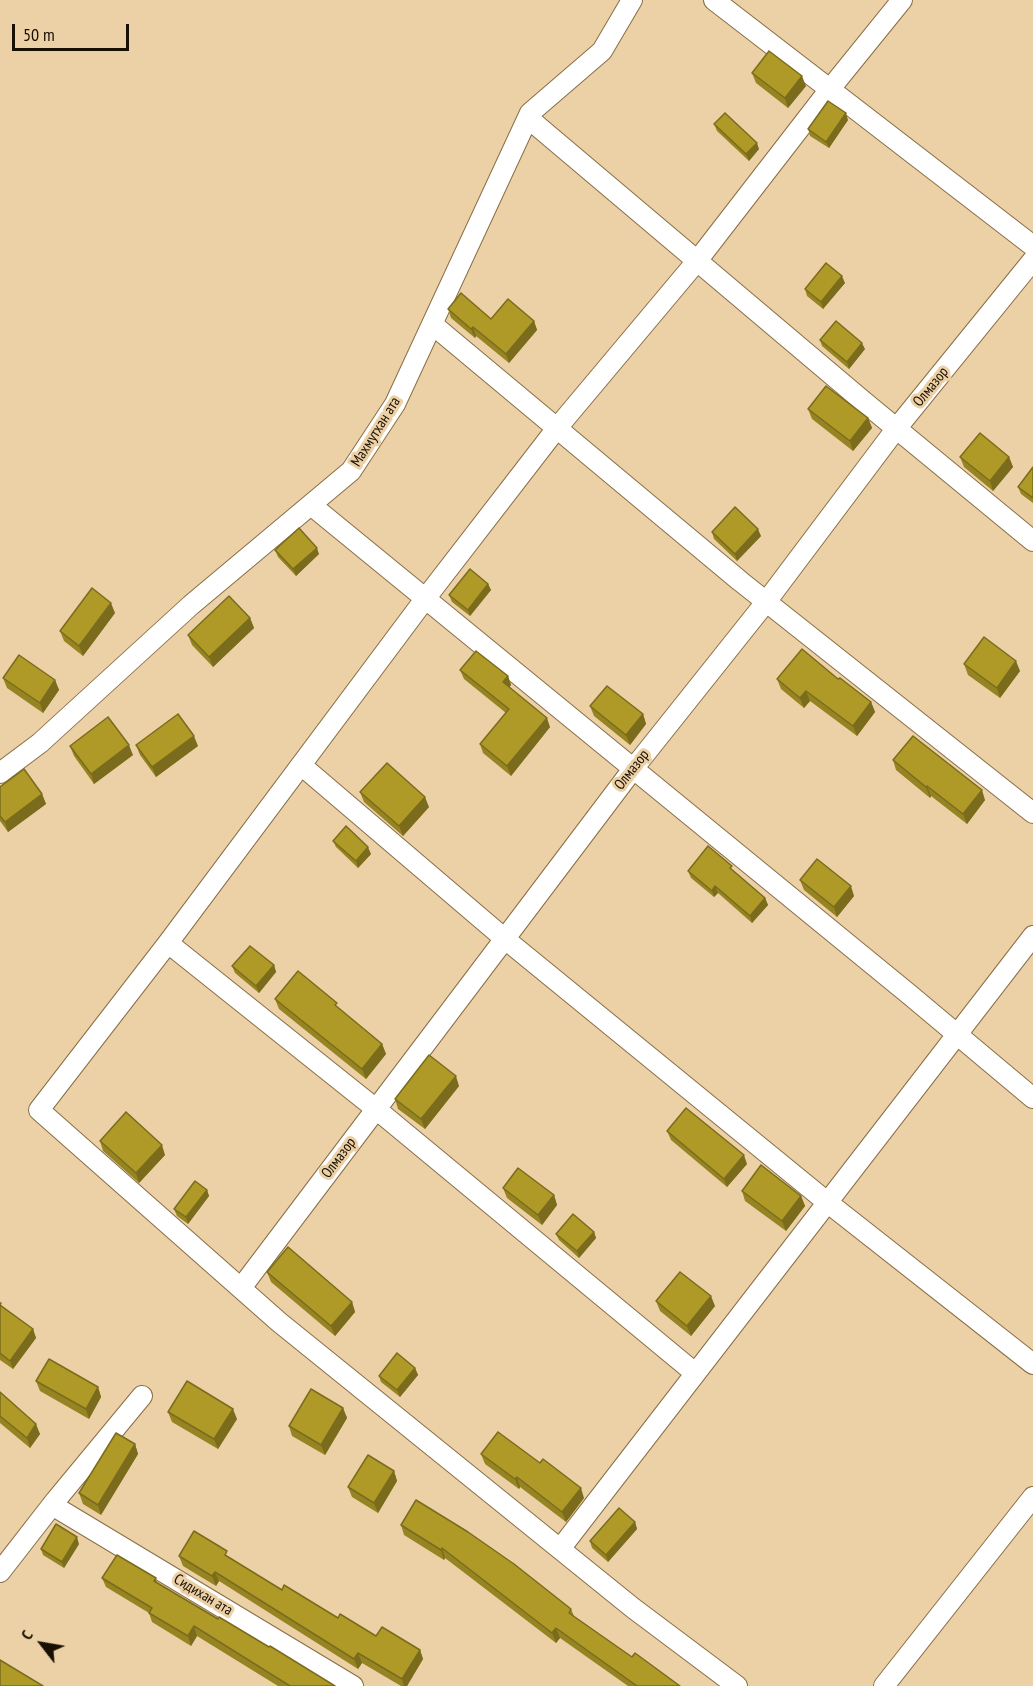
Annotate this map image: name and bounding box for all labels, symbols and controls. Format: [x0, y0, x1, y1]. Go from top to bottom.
scale bar [15, 12, 132, 50]
text: 50 m [23, 23, 55, 46]
street label: Олмазор [910, 363, 952, 411]
street label: Махмутхан ата [348, 394, 404, 470]
street label: Олмазор [611, 746, 653, 794]
street label: Олмазор [318, 1134, 360, 1182]
street label: Сидихан ата [170, 1570, 236, 1620]
north arrow [12, 1614, 72, 1674]
text: С [16, 1626, 37, 1643]

